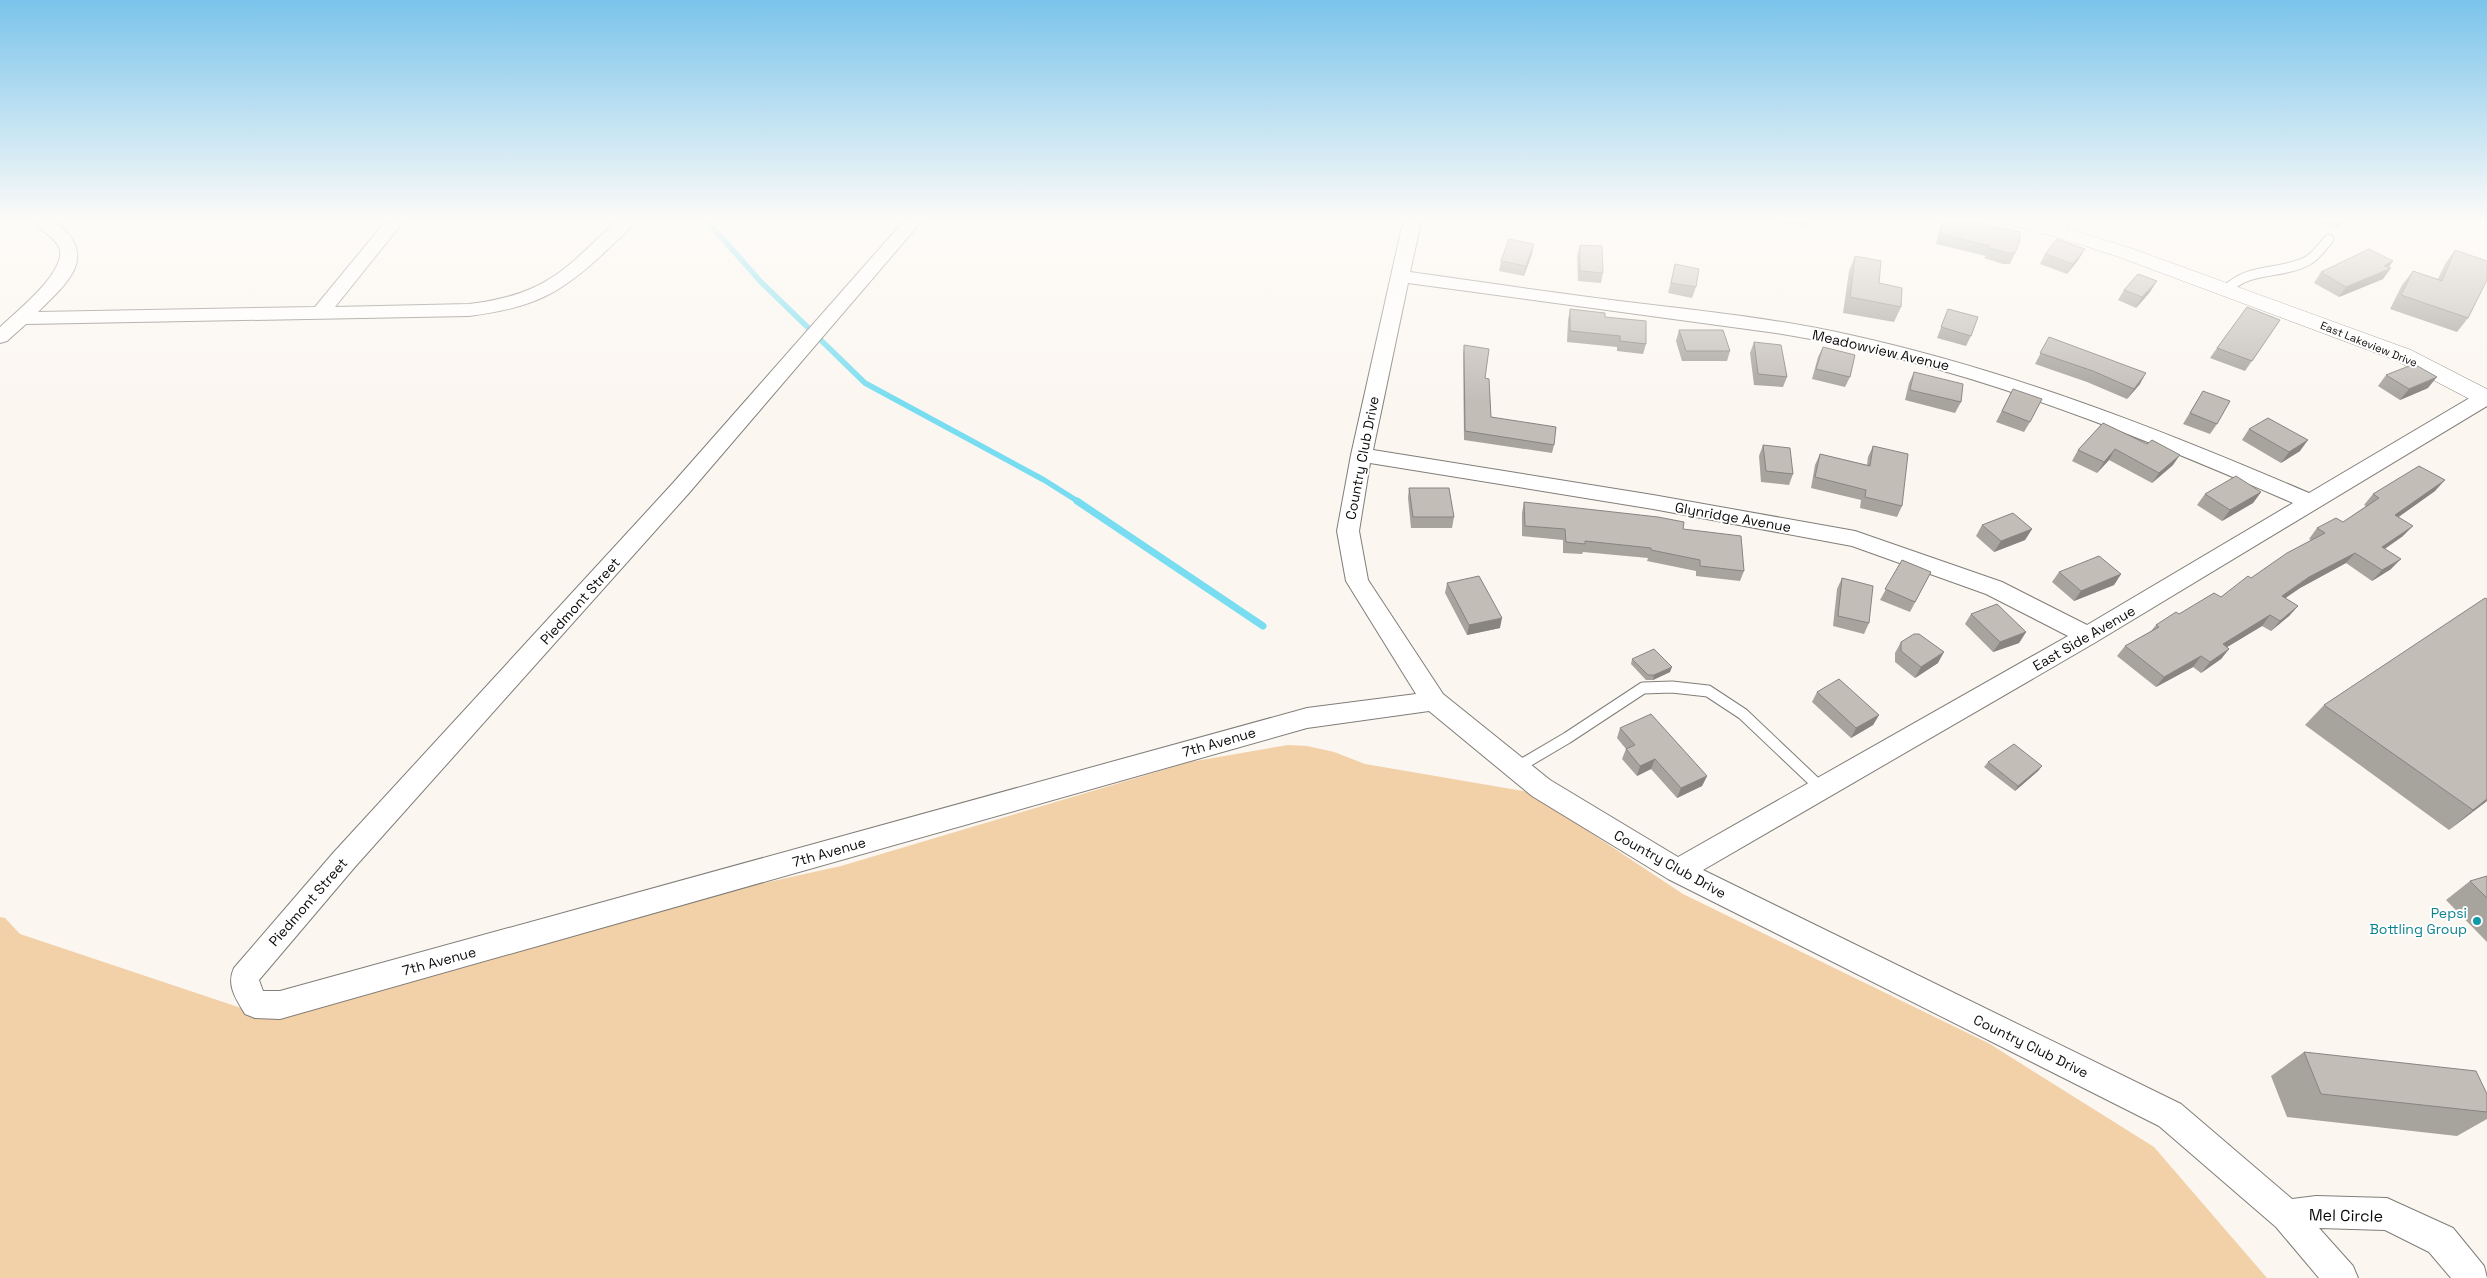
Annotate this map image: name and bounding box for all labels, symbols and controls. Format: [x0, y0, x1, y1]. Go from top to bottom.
street label: East Lakeview Drive [2318, 318, 2420, 370]
street label: Meadowview Avenue [1811, 325, 1951, 375]
street label: Country Club Drive [1341, 395, 1383, 521]
street label: Glynridge Avenue [1673, 498, 1793, 536]
street label: Piedmont Street [536, 554, 624, 648]
street label: East Side Avenue [2030, 601, 2138, 675]
street label: 7th Avenue [1180, 723, 1258, 761]
street label: Country Club Drive [1611, 826, 1729, 902]
street label: 7th Avenue [790, 833, 868, 871]
street label: Piedmont Street [265, 854, 351, 950]
place label: Pepsi Bottling Group [2370, 904, 2467, 938]
marker: Pepsi Bottling Group [2471, 915, 2483, 927]
street label: 7th Avenue [400, 942, 478, 980]
street label: Country Club Drive [1971, 1010, 2091, 1082]
street label: Mel Circle [2309, 1204, 2383, 1227]

